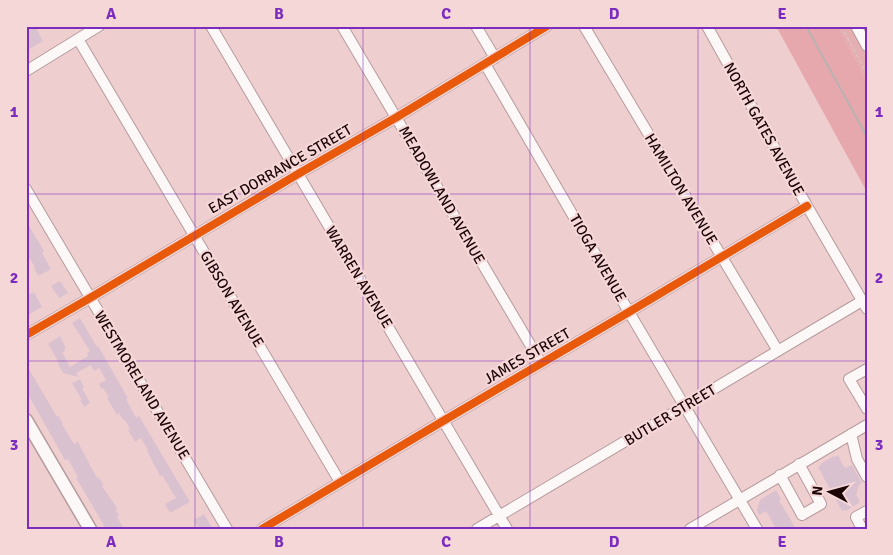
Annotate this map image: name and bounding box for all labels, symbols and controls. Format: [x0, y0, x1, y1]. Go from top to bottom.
text: A [106, 4, 117, 24]
text: B [274, 4, 284, 24]
text: C [441, 4, 451, 24]
text: D [609, 4, 620, 24]
text: E [777, 4, 787, 24]
street label: NORTH GATES AVENUE [720, 59, 808, 199]
text: 1 [10, 102, 19, 122]
text: 1 [875, 102, 884, 122]
street label: EAST DORRANCE STREET [205, 120, 356, 217]
street label: MEADOWLAND AVENUE [395, 123, 489, 267]
street label: HAMILTON AVENUE [641, 130, 721, 248]
street label: TIOGA AVENUE [566, 211, 630, 305]
street label: WARREN AVENUE [321, 223, 397, 331]
street label: GIBSON AVENUE [196, 248, 268, 350]
text: 2 [10, 268, 18, 288]
text: 2 [875, 268, 883, 288]
street label: WESTMORELAND AVENUE [90, 307, 194, 463]
street label: JAMES STREET [481, 324, 574, 388]
street label: BUTLER STREET [621, 380, 720, 449]
text: 3 [10, 435, 18, 455]
text: 3 [875, 435, 883, 455]
north arrow [806, 468, 856, 518]
text: N [809, 485, 827, 496]
text: A [106, 532, 117, 552]
text: B [274, 532, 284, 552]
text: C [441, 532, 451, 552]
text: D [609, 532, 620, 552]
text: E [777, 532, 787, 552]

